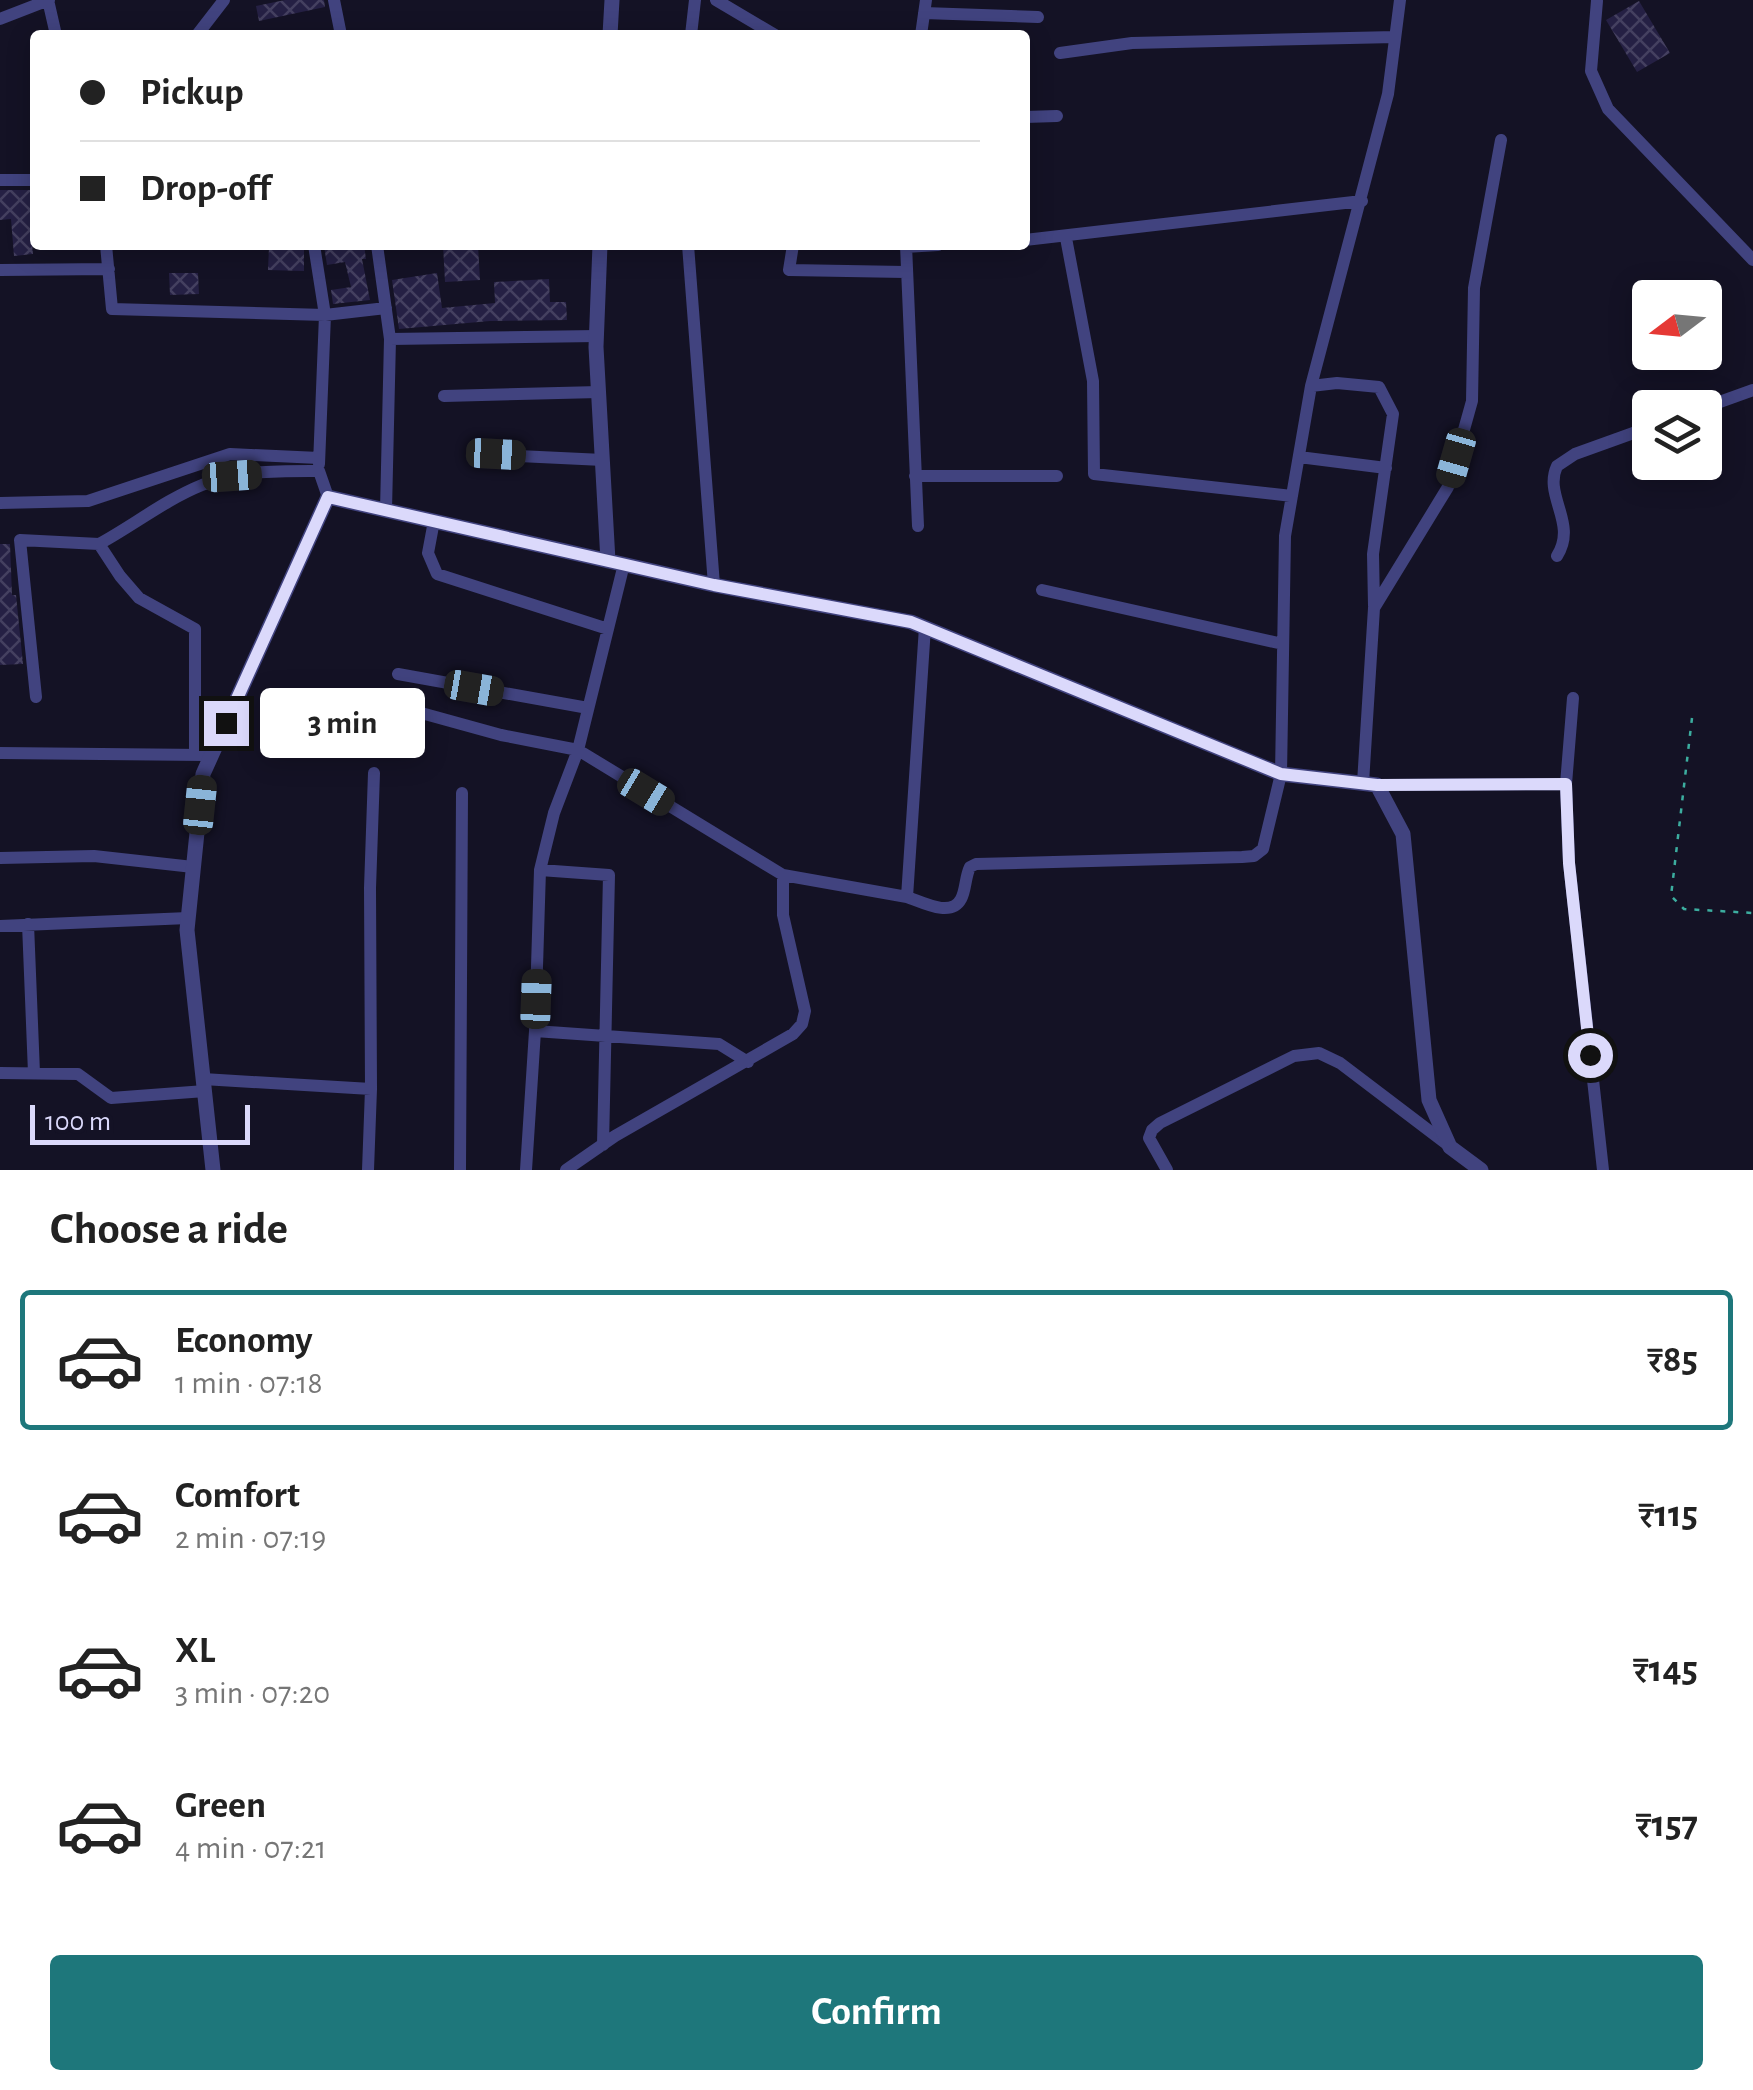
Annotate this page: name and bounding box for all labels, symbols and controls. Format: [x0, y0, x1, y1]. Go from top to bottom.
text: Pickup [140, 74, 244, 112]
text: Drop-off [140, 170, 271, 208]
north arrow [1632, 280, 1722, 370]
map controls [1632, 280, 1722, 480]
button: layers [1632, 390, 1722, 480]
car [1433, 425, 1479, 491]
car [465, 437, 527, 471]
car [201, 459, 263, 493]
car [442, 668, 506, 708]
callout: 3 min [261, 688, 426, 758]
route end [204, 701, 249, 746]
text: 3 min [308, 707, 377, 739]
car [613, 764, 679, 820]
car [182, 774, 218, 836]
car [520, 968, 552, 1030]
route start [1568, 1033, 1613, 1078]
scale bar [30, 1100, 250, 1144]
text: 100 m [45, 1108, 111, 1136]
text: Choose a ride [50, 1207, 288, 1252]
icon: car [55, 1315, 145, 1405]
text: Economy [175, 1322, 313, 1360]
text: ₹85 [1647, 1341, 1698, 1379]
text: 1 min · 07:18 [175, 1367, 323, 1399]
icon: car [55, 1470, 145, 1560]
text: Comfort [175, 1477, 300, 1515]
text: ₹115 [1638, 1496, 1698, 1534]
text: 2 min · 07:19 [175, 1522, 326, 1554]
icon: car [55, 1625, 145, 1715]
text: XL [175, 1632, 215, 1670]
text: ₹145 [1633, 1651, 1698, 1689]
text: 3 min · 07:20 [175, 1677, 330, 1709]
icon: car [55, 1780, 145, 1870]
text: Green [175, 1787, 266, 1825]
text: ₹157 [1636, 1806, 1698, 1844]
text: 4 min · 07:21 [175, 1832, 327, 1864]
button: Confirm [50, 1955, 1703, 2070]

